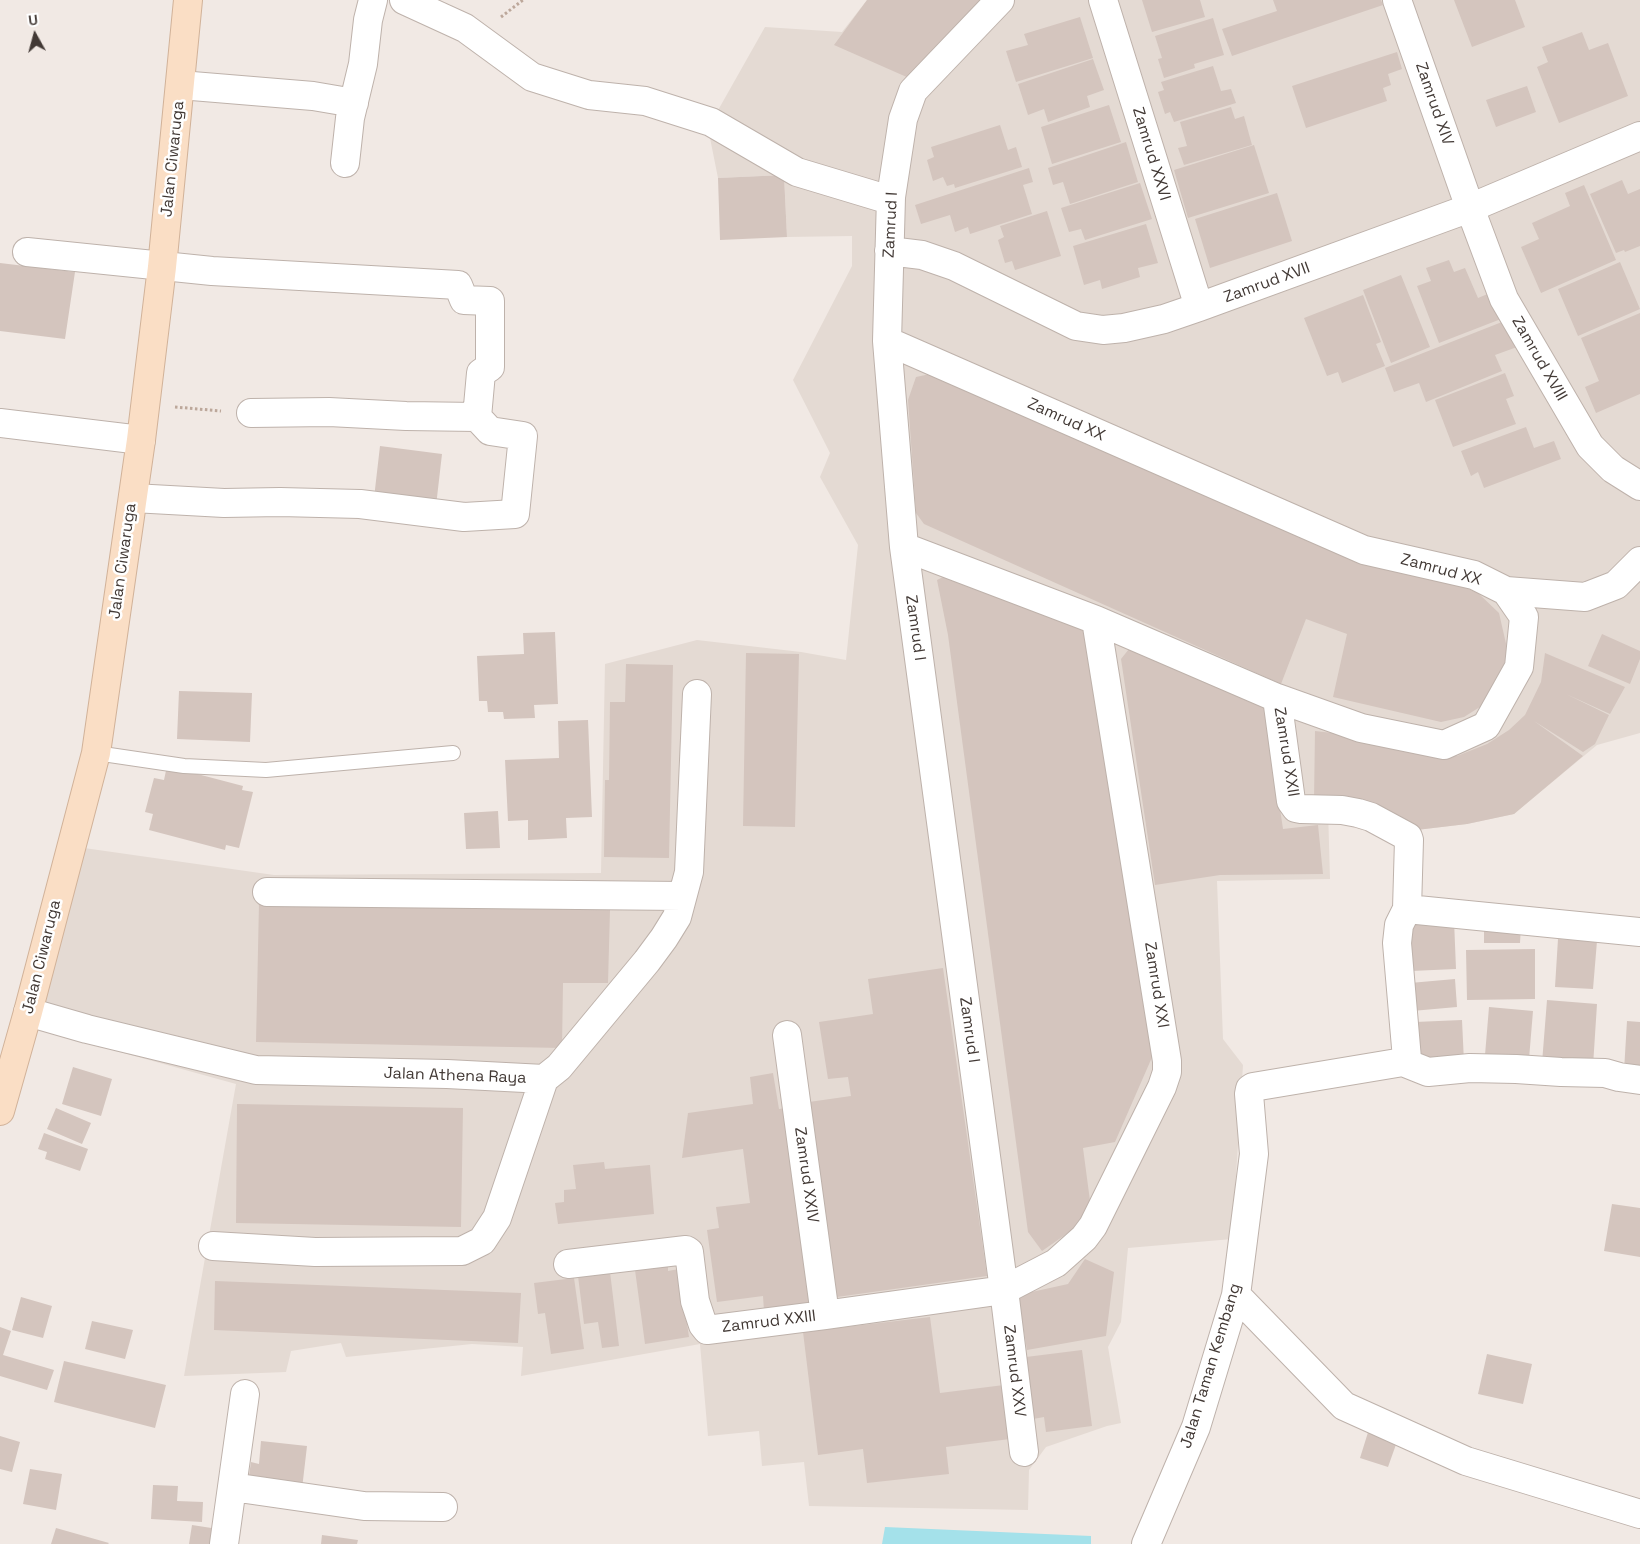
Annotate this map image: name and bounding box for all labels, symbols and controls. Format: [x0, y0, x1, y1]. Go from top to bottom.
north arrow [10, 10, 60, 60]
text: U [27, 11, 39, 30]
street label: Zamrud XIV [1411, 60, 1457, 148]
street label: Jalan Ciwaruga [157, 100, 189, 218]
street label: Zamrud XXVI [1128, 105, 1174, 203]
street label: Zamrud I [880, 191, 902, 259]
street label: Zamrud XVII [1221, 259, 1313, 307]
street label: Zamrud XVIII [1507, 313, 1571, 405]
street label: Zamrud XX [1024, 394, 1108, 446]
street label: Jalan Ciwaruga [105, 502, 141, 620]
street label: Zamrud XX [1399, 550, 1483, 590]
street label: Zamrud I [901, 594, 929, 662]
street label: Zamrud XXII [1269, 706, 1303, 798]
street label: Jalan Ciwaruga [19, 898, 65, 1016]
street label: Zamrud XXI [1140, 941, 1172, 1029]
street label: Zamrud I [955, 996, 983, 1064]
street label: Jalan Athena Raya [383, 1064, 527, 1088]
street label: Zamrud XXIV [790, 1126, 822, 1224]
street label: Jalan Taman Kembang [1177, 1281, 1245, 1451]
street label: Zamrud XXIII [721, 1307, 817, 1337]
street label: Zamrud XXV [999, 1324, 1029, 1418]

